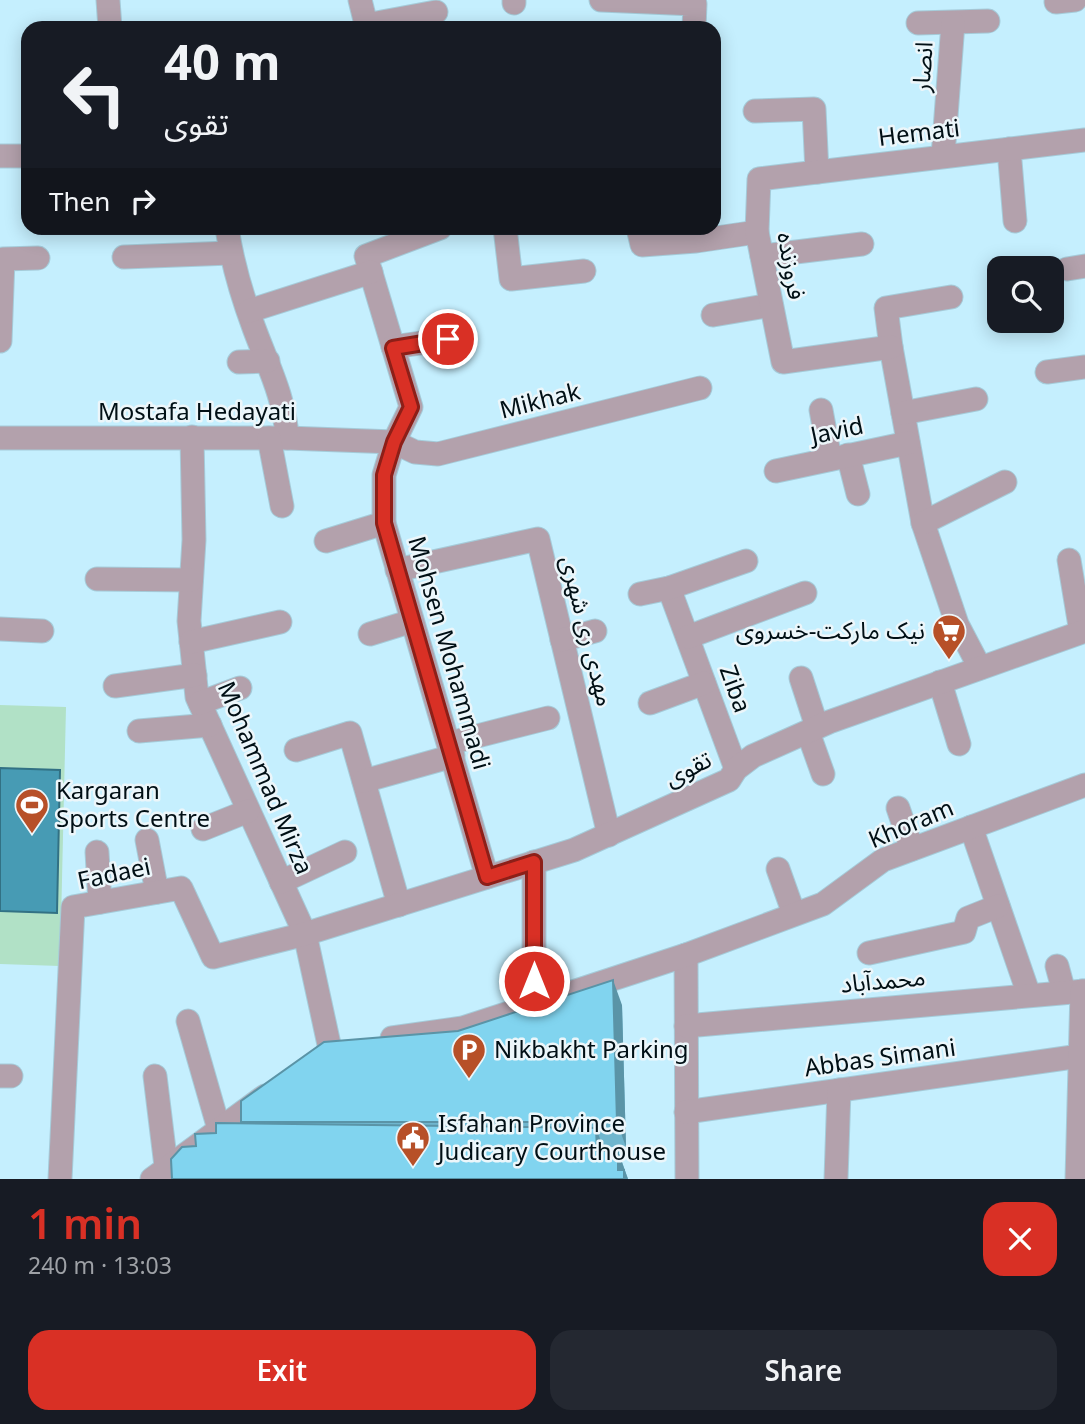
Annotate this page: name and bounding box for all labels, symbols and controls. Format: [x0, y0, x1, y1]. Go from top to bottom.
text: 40 m [164, 28, 281, 94]
street label: انصار [903, 40, 940, 94]
icon: left [49, 49, 140, 140]
text: تقوی [164, 101, 229, 144]
street label: Hemati [876, 110, 962, 153]
icon: right [124, 182, 162, 220]
text: Then [49, 183, 110, 219]
street label: فروزنده [770, 229, 815, 302]
map controls [987, 256, 1064, 333]
button: search [987, 256, 1064, 333]
pin [418, 309, 478, 369]
icon: arrive [429, 320, 467, 358]
street label: Mikhak [496, 374, 584, 425]
street label: Mostafa Hedayati [98, 394, 296, 427]
street label: Javid [805, 408, 866, 452]
street label: Mohsen Mohammadi [401, 532, 500, 773]
street label: مهدی ری شهری [554, 552, 623, 709]
supermarket icon: نیک مارکت-خسروی [930, 612, 968, 661]
place label: نیک مارکت-خسروی [736, 613, 925, 646]
street label: Ziba [713, 660, 760, 717]
street label: Mohammad Mirza [211, 676, 322, 879]
street label: تقوی [658, 742, 716, 793]
place label: Kargaran Sports Centre [56, 773, 210, 834]
sports icon: Kargaran Sports Centre [13, 786, 51, 835]
street label: Khoram [863, 790, 958, 855]
street label: Fadaei [74, 849, 153, 896]
position arrow [497, 944, 571, 1018]
street label: محمدآباد [839, 959, 927, 1000]
street label: Abbas Simani [802, 1030, 958, 1083]
parking icon: Nikbakht Parking [450, 1031, 488, 1080]
place label: Nikbakht Parking [494, 1032, 689, 1065]
place label: Isfahan Province Judicary Courthouse [436, 1106, 666, 1167]
public building icon: Isfahan Province Judicary Courthouse [394, 1119, 432, 1168]
text: 1 min [28, 1194, 142, 1251]
button: close [983, 1202, 1057, 1276]
text: 240 m · 13:03 [28, 1249, 172, 1281]
button: Exit [28, 1330, 536, 1410]
button: Share [550, 1330, 1057, 1410]

